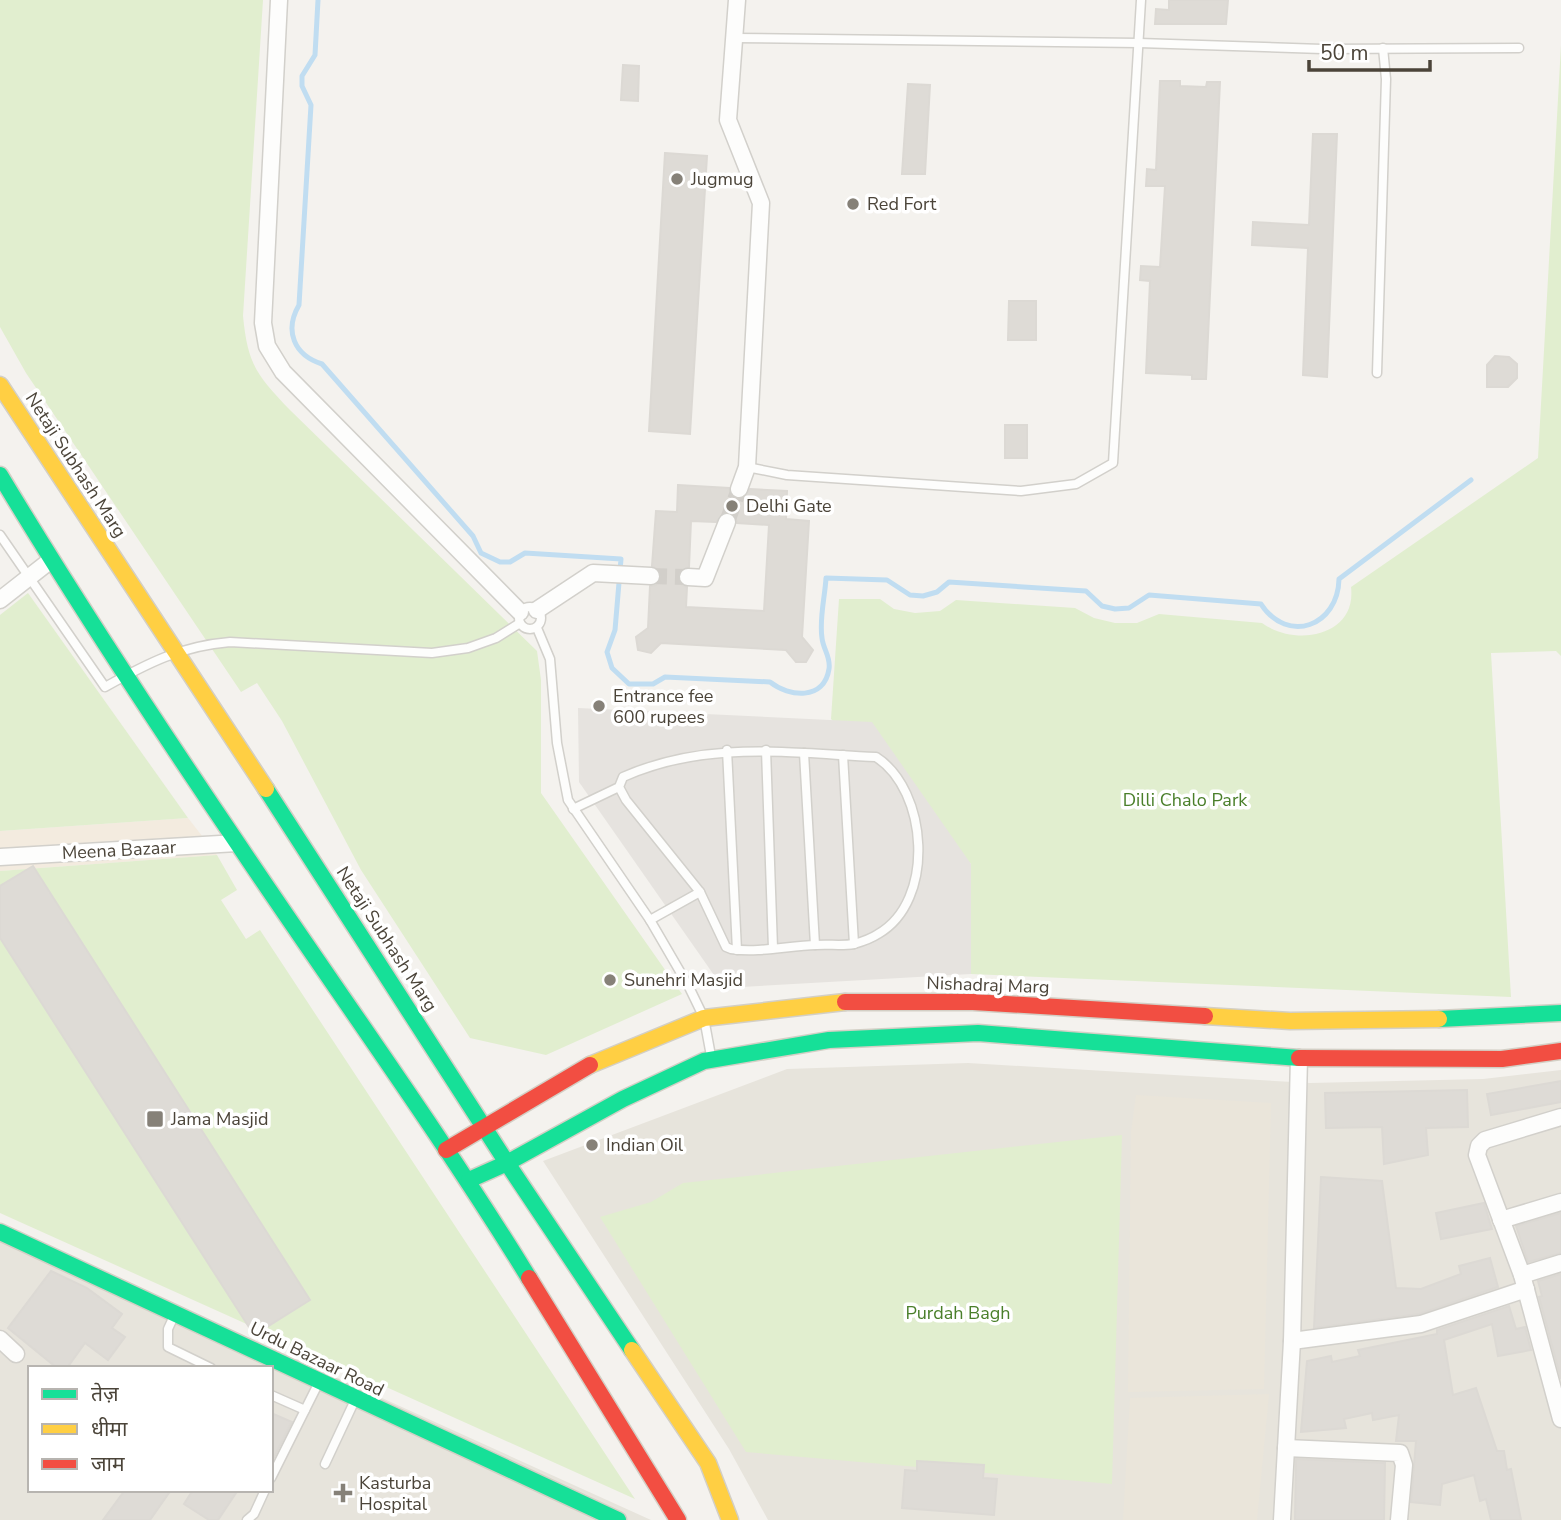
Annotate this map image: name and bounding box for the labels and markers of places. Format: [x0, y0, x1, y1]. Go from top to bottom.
place label: Jugmug [690, 167, 754, 191]
marker: Jugmug [669, 171, 685, 187]
place label: Red Fort [867, 192, 937, 216]
marker: Red Fort [845, 196, 861, 212]
place label: Delhi Gate [746, 494, 832, 518]
marker: Delhi Gate [724, 498, 740, 514]
place label: Entrance fee 600 rupees [613, 684, 713, 729]
marker: Entrance fee 600 rupees [591, 698, 607, 714]
place label: Sunehri Masjid [624, 968, 743, 992]
marker: Sunehri Masjid [602, 972, 618, 988]
place label: Jama Masjid [170, 1107, 268, 1131]
marker: Jama Masjid [145, 1109, 165, 1129]
place label: Indian Oil [606, 1133, 684, 1157]
marker: Indian Oil [584, 1137, 600, 1153]
place label: Kasturba Hospital [359, 1471, 431, 1516]
marker: Kasturba Hospital [333, 1483, 353, 1503]

